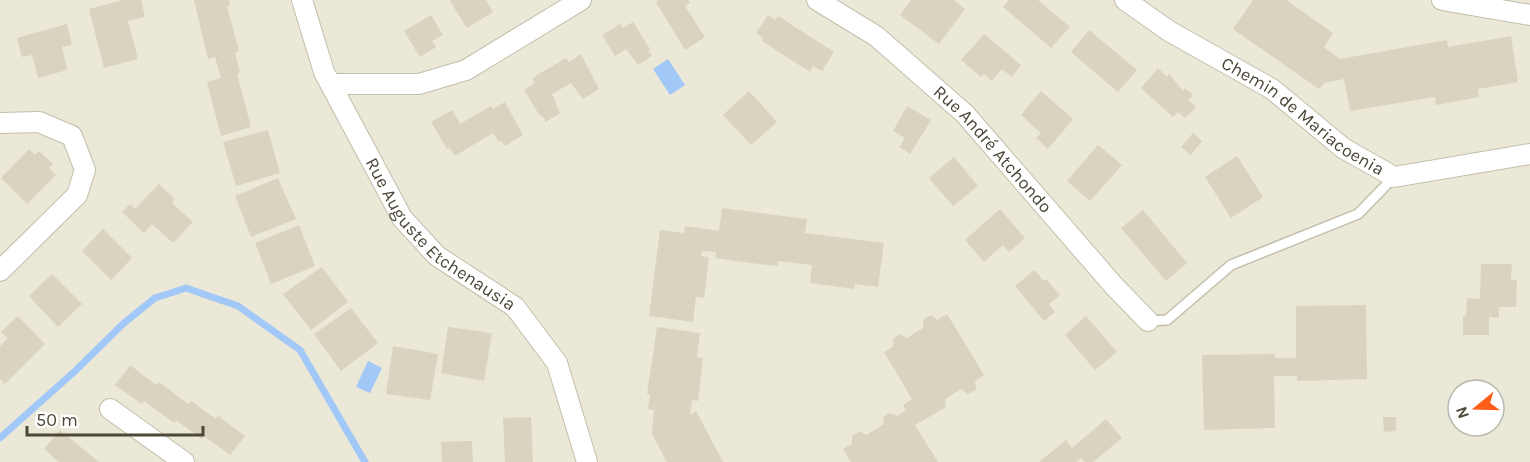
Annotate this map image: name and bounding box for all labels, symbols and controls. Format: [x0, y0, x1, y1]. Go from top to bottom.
street label: Chemin de Mariacoenia [1218, 52, 1388, 180]
street label: Rue André Atchondo [929, 80, 1057, 218]
street label: Rue Auguste Etchenausia [361, 154, 520, 315]
north arrow [1446, 378, 1506, 438]
scale bar [27, 399, 202, 437]
text: N [1451, 404, 1473, 421]
text: 50 m [36, 409, 78, 431]

